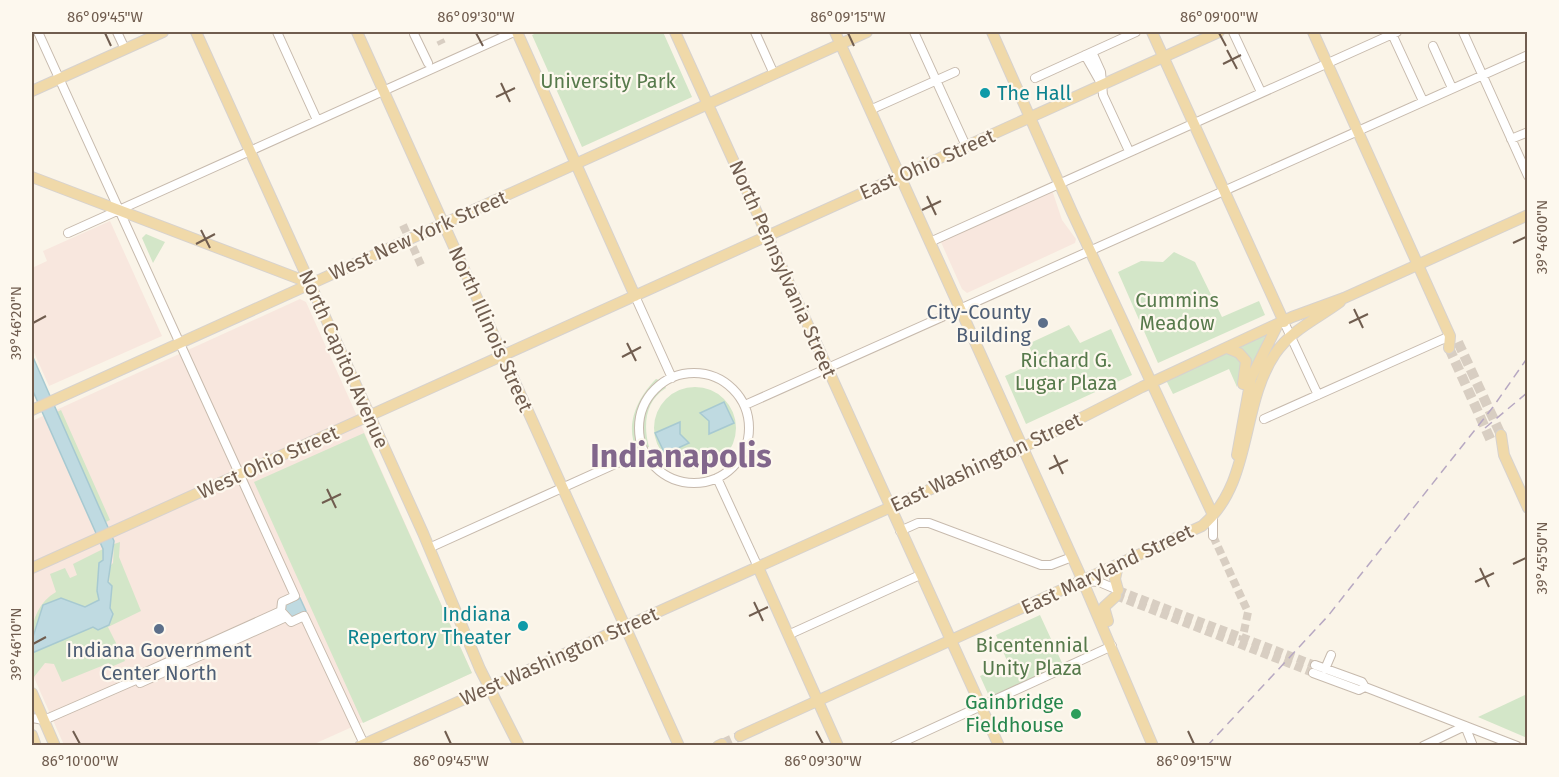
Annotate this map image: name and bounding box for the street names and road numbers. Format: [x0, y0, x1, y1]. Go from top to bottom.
street label: East Ohio Street [856, 123, 999, 205]
street label: North Pennsylvania Street [724, 157, 842, 382]
street label: West New York Street [325, 185, 511, 285]
street label: North Illinois Street [444, 243, 539, 416]
street label: North Capitol Avenue [294, 266, 394, 452]
street label: East Washington Street [887, 407, 1086, 517]
street label: West Ohio Street [194, 420, 343, 504]
street label: East Maryland Street [1017, 518, 1197, 619]
street label: West Washington Street [456, 601, 663, 711]

